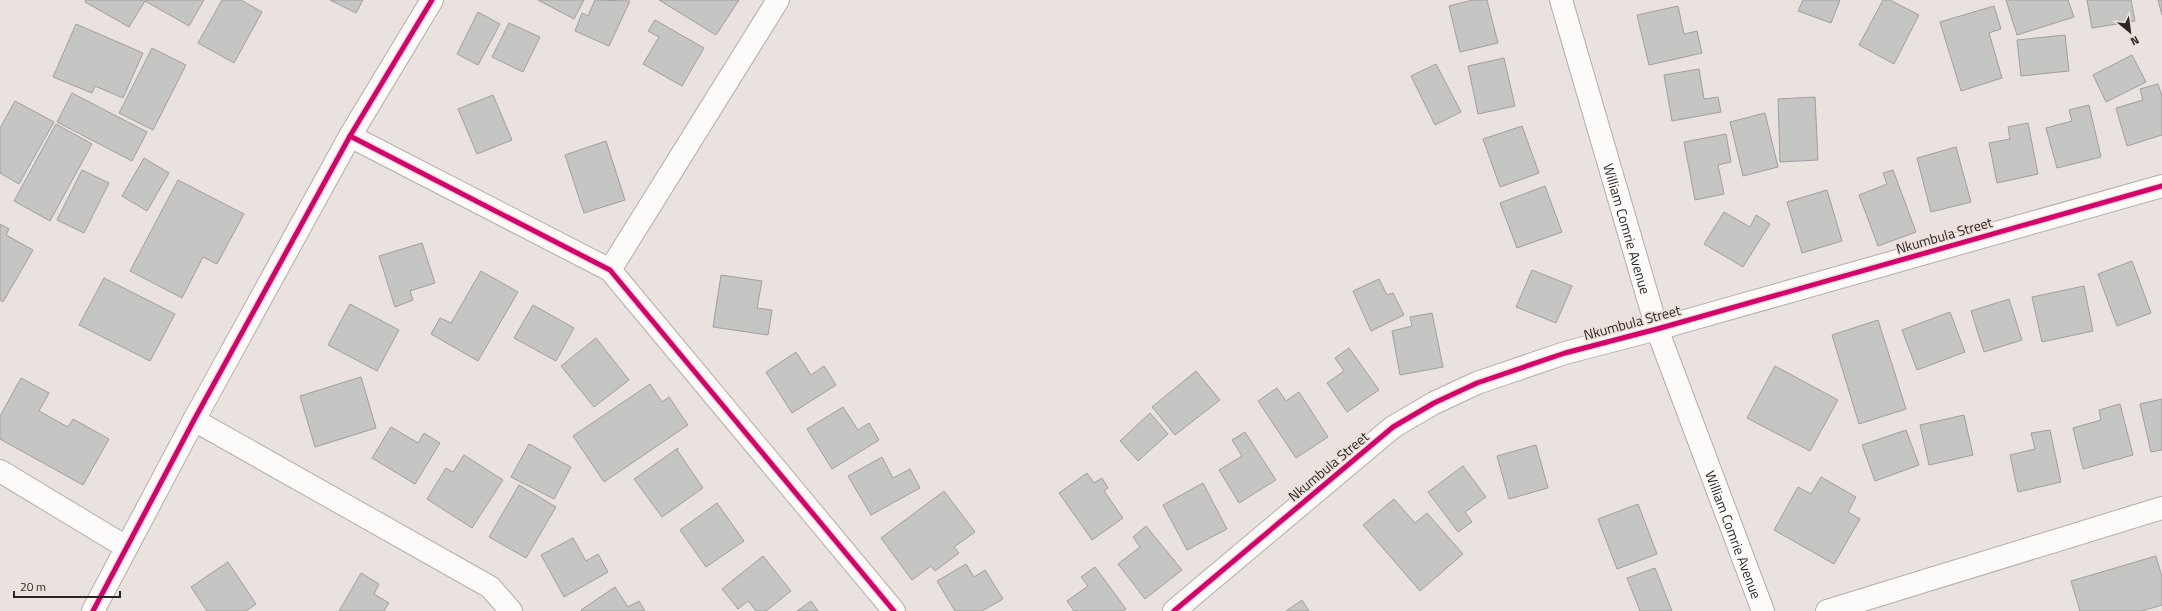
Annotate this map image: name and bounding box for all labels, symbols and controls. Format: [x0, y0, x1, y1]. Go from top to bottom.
north arrow [2110, 12, 2150, 52]
text: N [2128, 32, 2142, 50]
street label: William Comrie Avenue [1599, 161, 1657, 296]
street label: Nkumbula Street [1893, 211, 1995, 259]
street label: Nkumbula Street [1581, 299, 1683, 345]
street label: Nkumbula Street [1283, 426, 1373, 506]
street label: William Comrie Avenue [1701, 467, 1768, 601]
scale bar [14, 573, 120, 599]
text: 20 m [20, 577, 46, 596]

